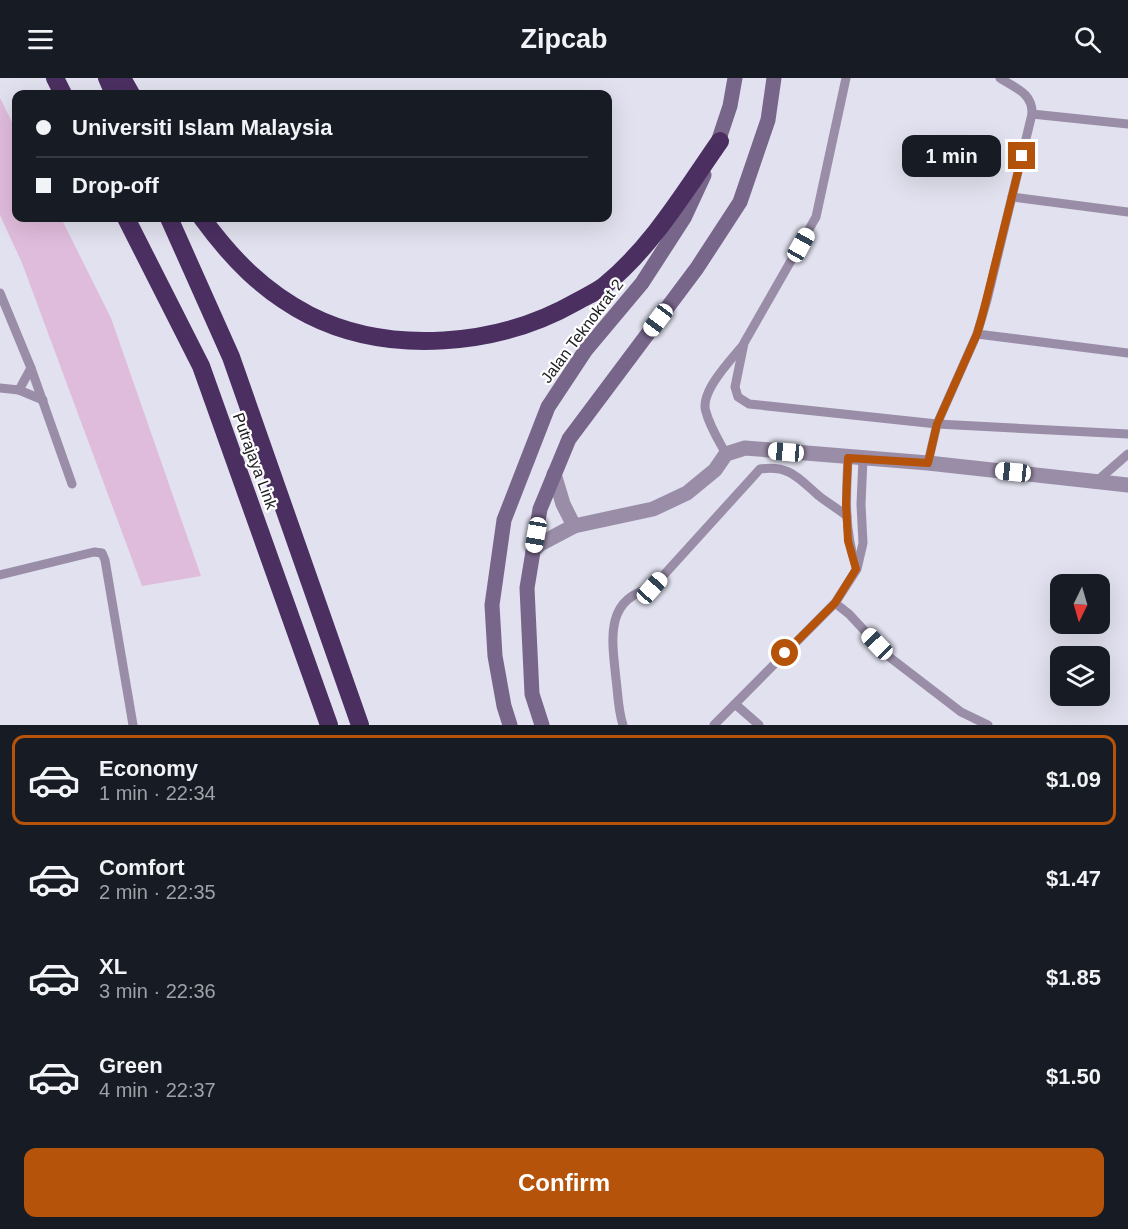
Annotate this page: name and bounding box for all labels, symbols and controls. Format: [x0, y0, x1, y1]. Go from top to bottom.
icon: menu [24, 23, 57, 56]
icon: search [1071, 23, 1104, 56]
text: Zipcab [520, 24, 608, 54]
text: Universiti Islam Malaysia [72, 115, 332, 140]
callout: 1 min [902, 135, 1001, 177]
route end [1008, 142, 1035, 169]
text: 1 min [925, 145, 978, 167]
text: Drop-off [72, 173, 159, 198]
car [784, 225, 818, 265]
street label: Jalan Teknokrat 2 [538, 276, 626, 386]
car [640, 300, 676, 340]
street label: Putrajaya Link [230, 410, 281, 512]
car [767, 441, 805, 463]
car [994, 461, 1032, 483]
car [524, 516, 548, 554]
car [633, 569, 671, 607]
north arrow [1050, 574, 1110, 634]
map controls [1050, 574, 1110, 706]
car [858, 625, 896, 663]
route start [771, 639, 798, 666]
button: layers [1050, 646, 1110, 706]
icon: car [27, 753, 81, 807]
text: Economy [99, 756, 198, 781]
text: $1.09 [1046, 767, 1101, 792]
text: 1 min · 22:34 [99, 782, 216, 804]
icon: car [27, 852, 81, 906]
text: Comfort [99, 855, 185, 880]
text: $1.47 [1046, 866, 1101, 891]
text: 2 min · 22:35 [99, 881, 216, 903]
icon: car [27, 951, 81, 1005]
text: XL [99, 954, 127, 979]
text: $1.85 [1046, 965, 1101, 990]
text: 3 min · 22:36 [99, 980, 216, 1002]
icon: car [27, 1050, 81, 1104]
text: Green [99, 1053, 163, 1078]
text: $1.50 [1046, 1064, 1101, 1089]
text: 4 min · 22:37 [99, 1079, 216, 1101]
button: Confirm [24, 1148, 1104, 1217]

